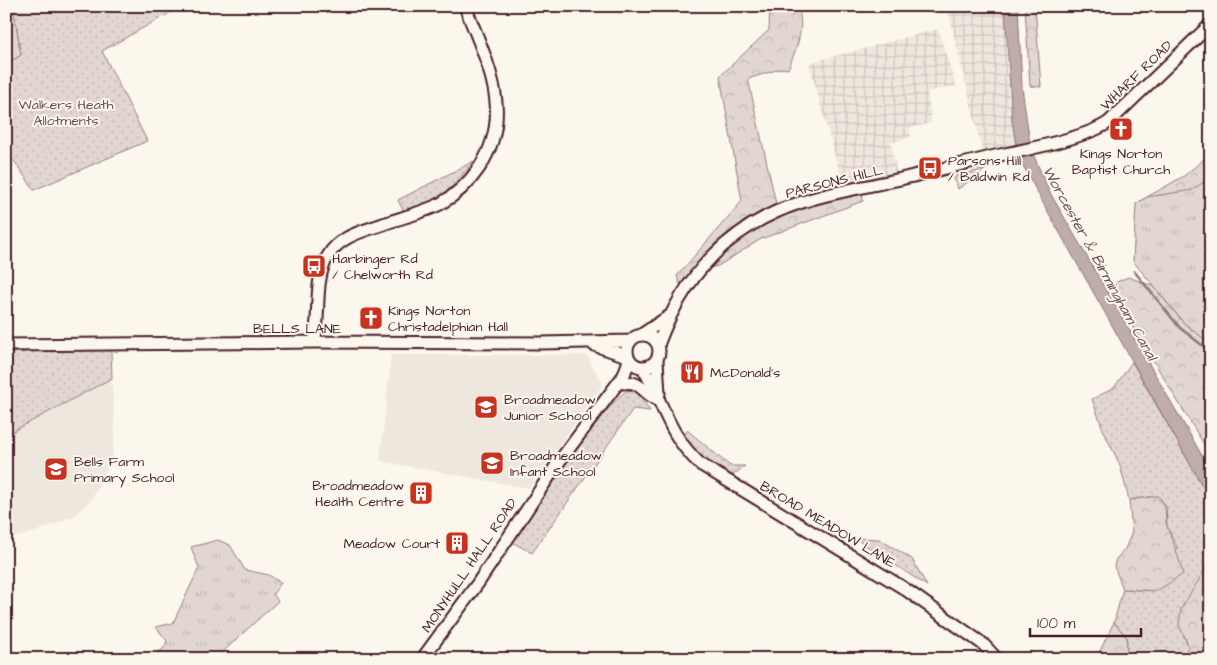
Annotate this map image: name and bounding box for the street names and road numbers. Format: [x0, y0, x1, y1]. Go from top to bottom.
street label: WHARF ROAD [1096, 36, 1177, 115]
street label: PARSONS HILL [783, 160, 885, 204]
street label: BELLS LANE [253, 319, 342, 339]
street label: BROAD MEADOW LANE [756, 476, 900, 574]
street label: MONYHULL HALL ROAD [417, 494, 522, 637]

